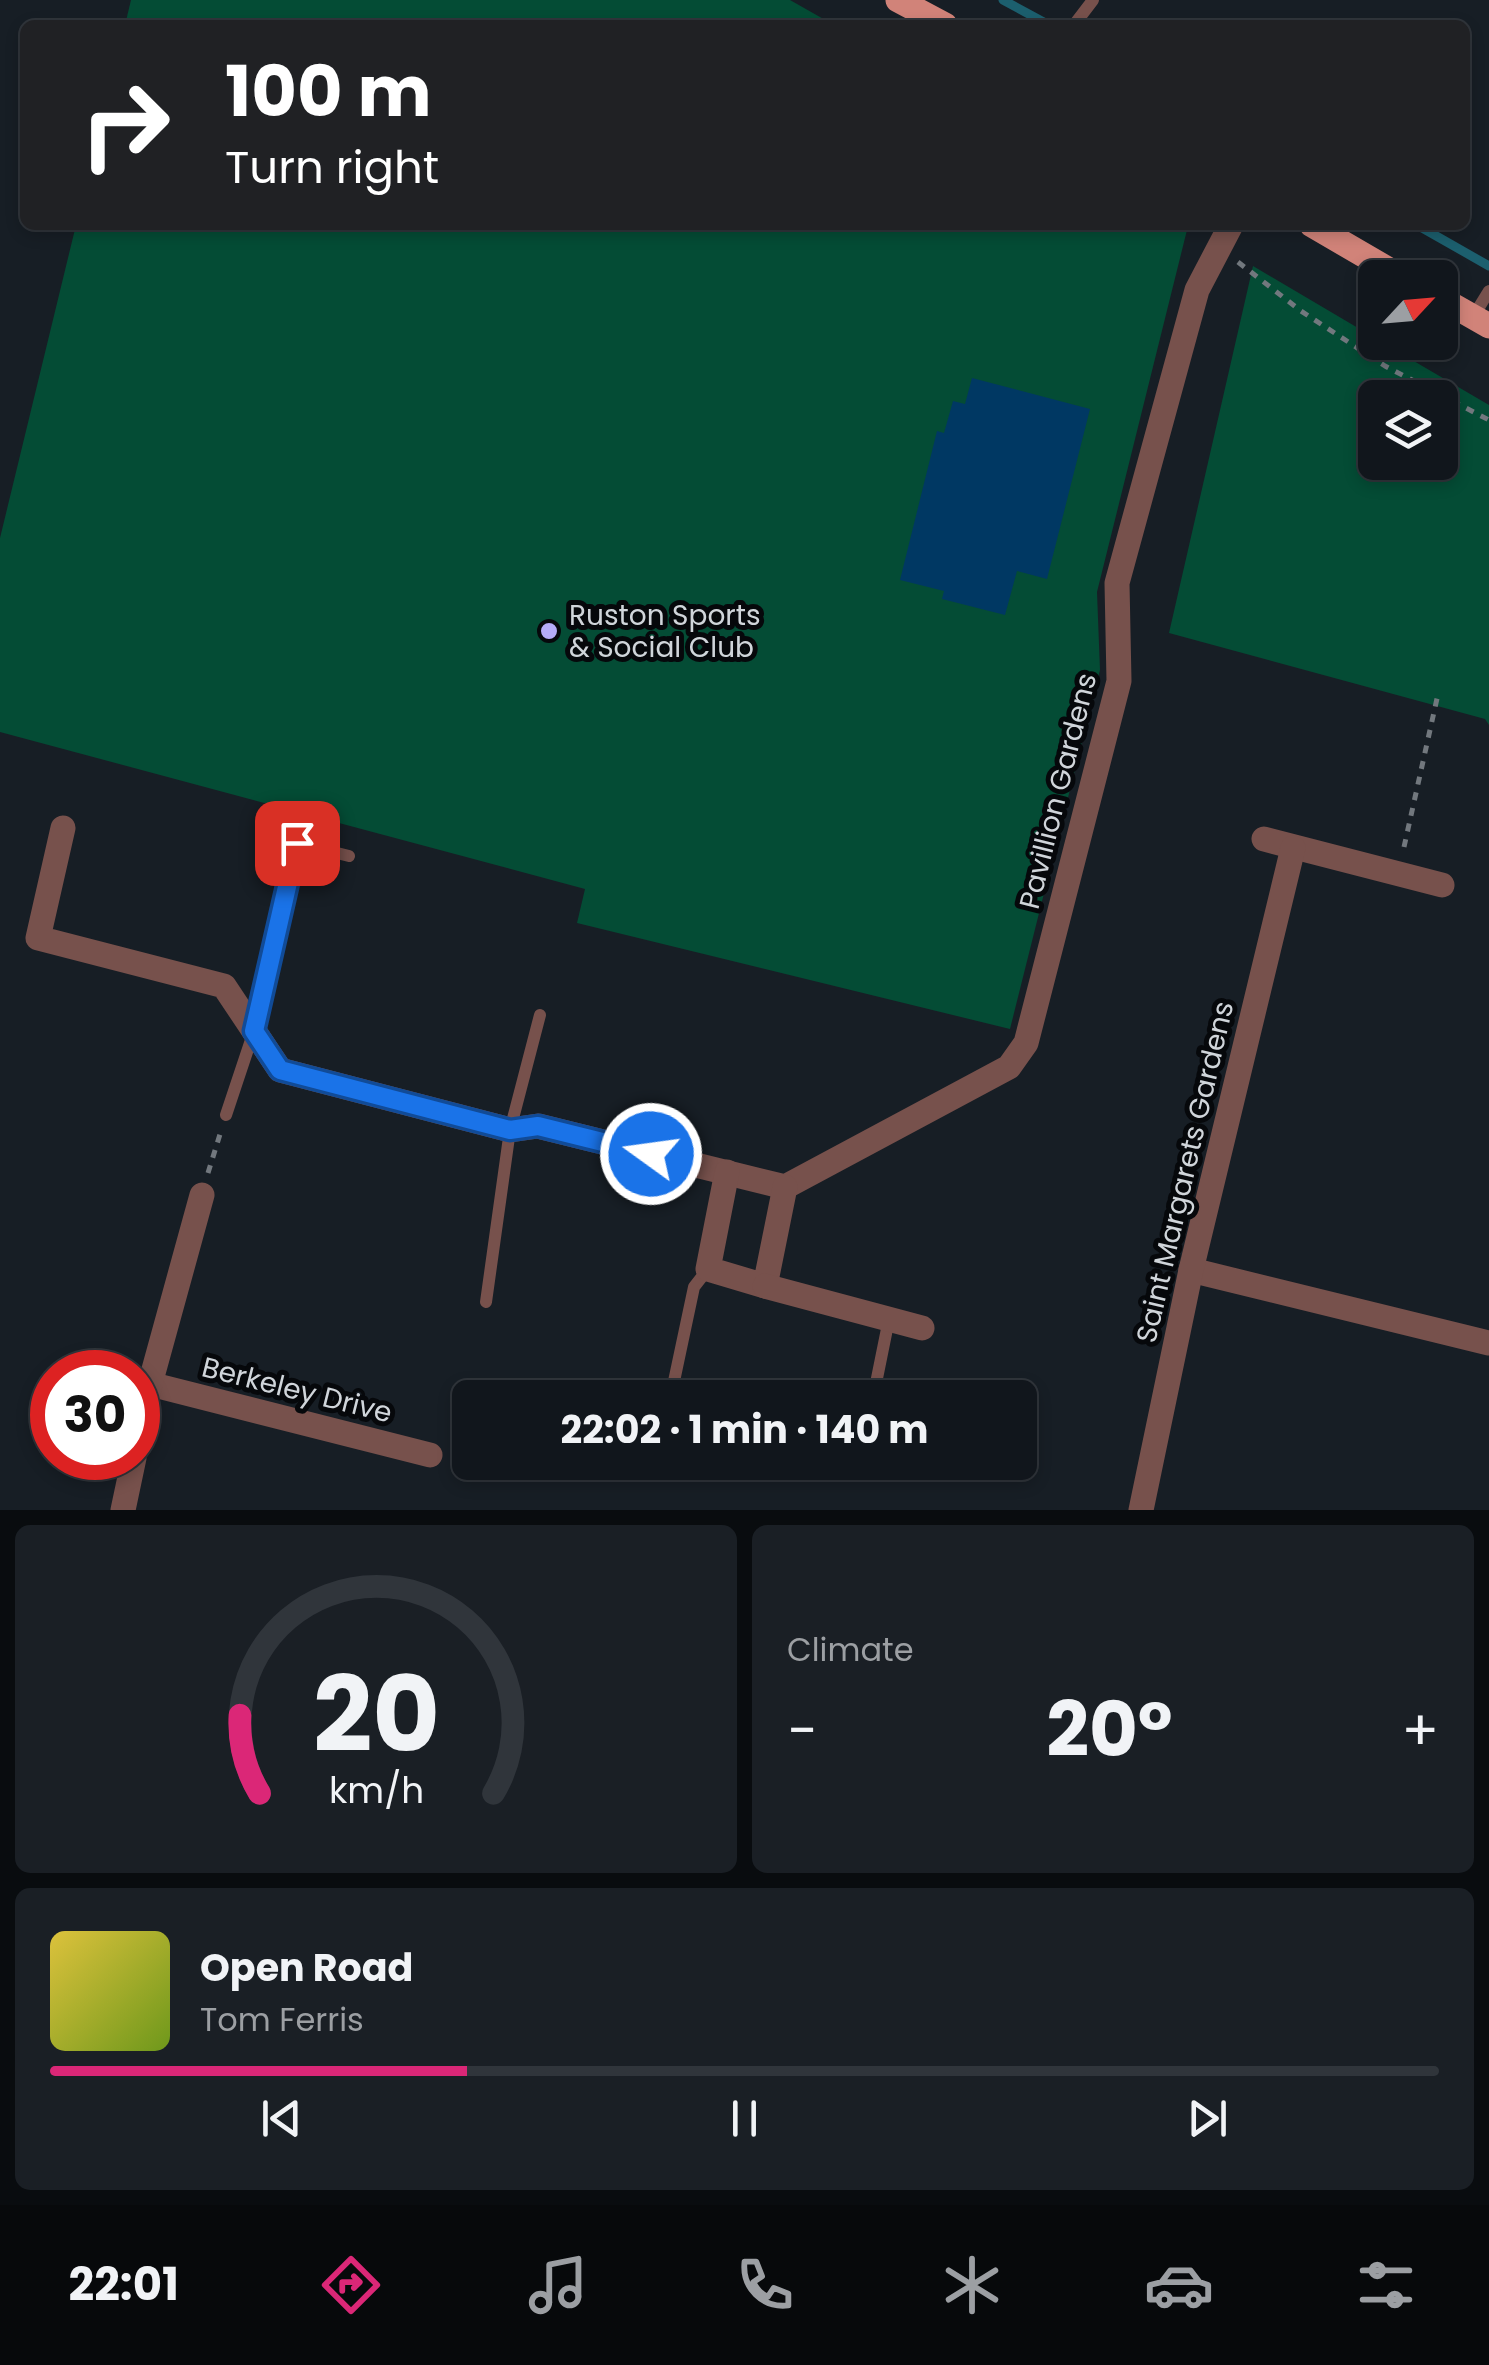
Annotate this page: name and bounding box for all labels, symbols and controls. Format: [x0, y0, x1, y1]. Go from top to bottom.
text: 100 m [225, 42, 432, 141]
icon: right [60, 60, 190, 190]
text: Turn right [225, 136, 439, 199]
north arrow [1358, 260, 1458, 360]
map controls [1358, 260, 1458, 480]
button: layers [1358, 380, 1458, 480]
place label: Ruston Sports & Social Club [569, 596, 761, 667]
marker: Ruston Sports & Social Club [538, 620, 560, 642]
street label: Pavillion Gardens [1010, 669, 1106, 913]
pin [255, 801, 340, 886]
icon: arrive [270, 816, 325, 871]
street label: Saint Margarets Gardens [1127, 997, 1243, 1347]
position arrow [599, 1102, 703, 1206]
street label: Berkeley Drive [198, 1348, 396, 1432]
speed limit sign: 30 [30, 1350, 160, 1480]
text: 22:02 · 1 min · 140 m [560, 1403, 929, 1456]
text: Climate [787, 1627, 914, 1672]
text: 20 [312, 1642, 440, 1787]
text: 20° [1046, 1677, 1173, 1782]
text: − [787, 1692, 817, 1769]
text: + [1401, 1692, 1439, 1769]
text: km/h [328, 1765, 424, 1816]
text: Open Road [200, 1941, 413, 1994]
text: Tom Ferris [200, 1997, 364, 2042]
icon: previous [254, 2091, 309, 2146]
icon: pause [717, 2091, 772, 2146]
icon: next [1180, 2091, 1235, 2146]
icon: directions [316, 2250, 386, 2320]
icon: music [523, 2250, 593, 2320]
icon: phone [730, 2250, 800, 2320]
icon: climate [937, 2250, 1007, 2320]
icon: car [1144, 2250, 1214, 2320]
icon: filters [1351, 2250, 1421, 2320]
text: 22:01 [68, 2253, 179, 2316]

